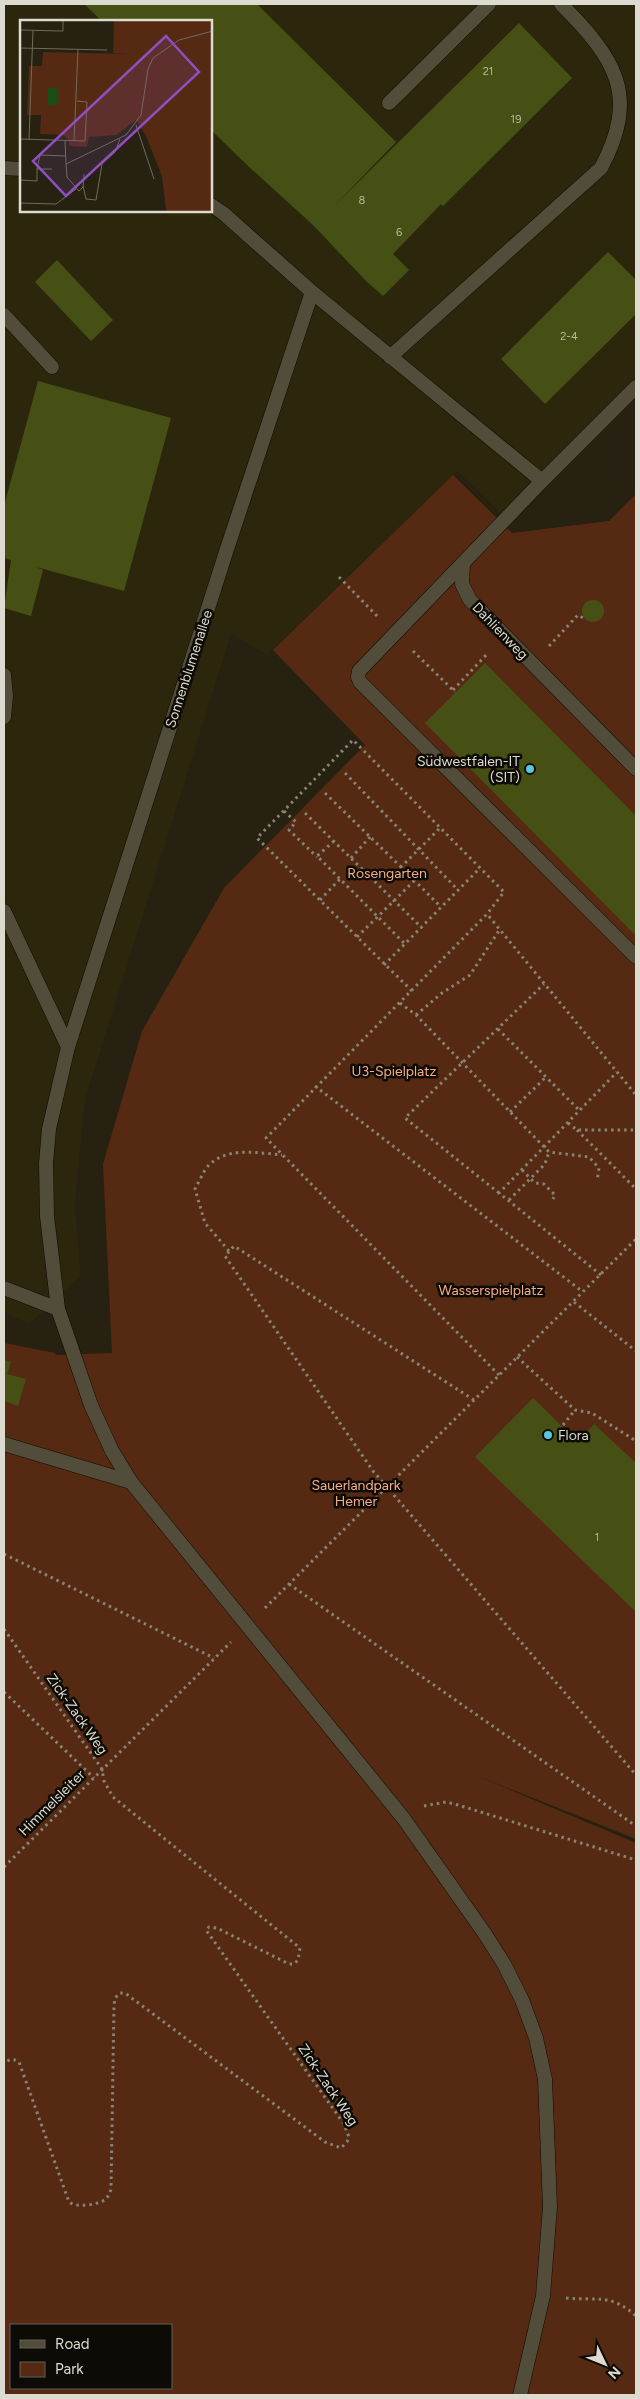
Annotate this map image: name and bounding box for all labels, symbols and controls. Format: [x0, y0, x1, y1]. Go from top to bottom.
inset map [20, 20, 212, 212]
house number: 21 [483, 65, 493, 78]
house number: 19 [511, 113, 521, 126]
house number: 8 [359, 194, 366, 207]
house number: 6 [396, 226, 402, 239]
house number: 2-4 [560, 330, 578, 343]
street label: Dahlienweg [469, 599, 531, 663]
street label: Sonnenblumenallee [162, 608, 216, 730]
place label: Südwestfalen-IT (SIT) [417, 753, 520, 786]
marker: Südwestfalen-IT (SIT) [524, 763, 536, 775]
park label: Rosengarten [347, 865, 427, 882]
park label: U3-Spielplatz [352, 1063, 437, 1080]
park label: Wasserspielplatz [439, 1282, 544, 1299]
place label: Flora [558, 1427, 589, 1444]
marker: Flora [542, 1429, 554, 1441]
park label: Sauerlandpark Hemer [311, 1477, 401, 1510]
house number: 1 [595, 1531, 599, 1544]
street label: Zick-Zack Weg [43, 1670, 111, 1758]
street label: Himmelsleiter [15, 1766, 89, 1840]
street label: Zick-Zack Weg [294, 2041, 362, 2129]
legend [10, 2324, 172, 2389]
text: Road [55, 2335, 90, 2353]
north arrow [580, 2339, 630, 2389]
text: Park [55, 2360, 84, 2378]
text: N [604, 2363, 624, 2382]

